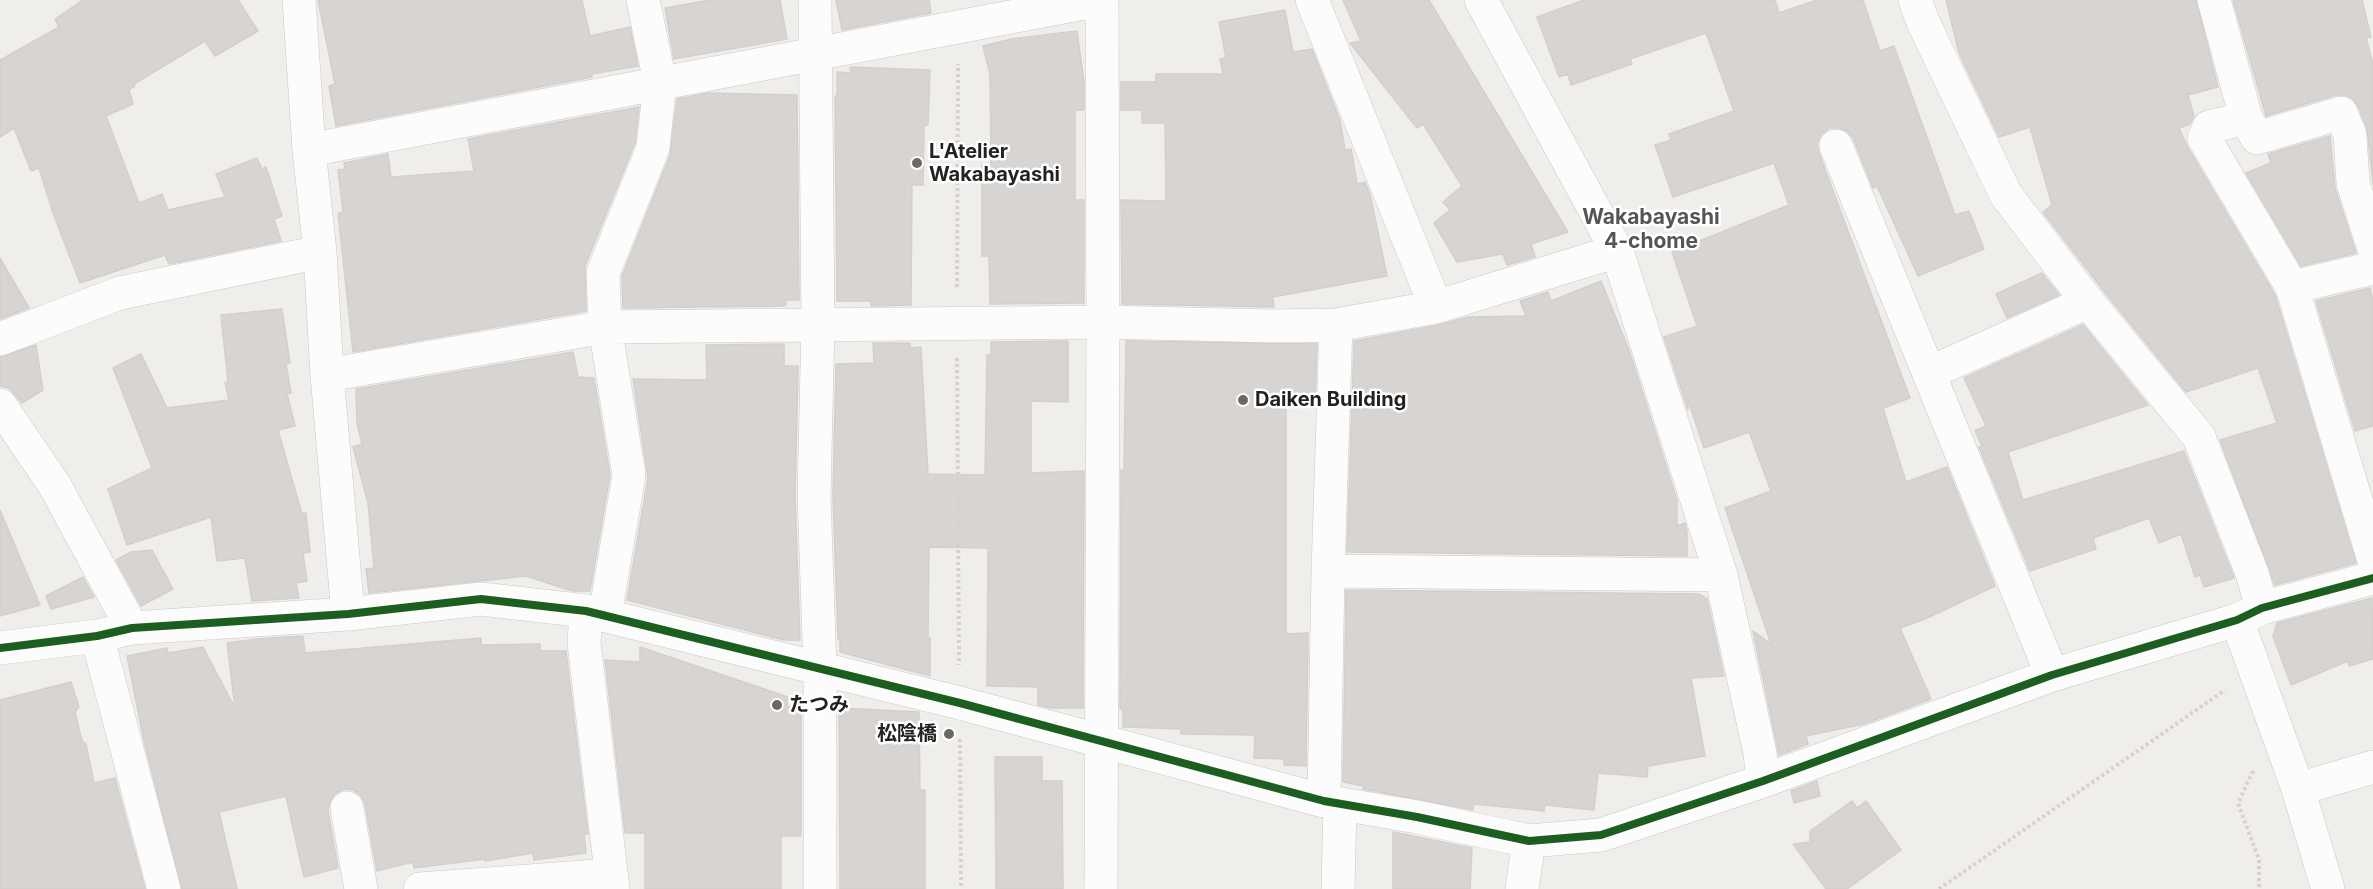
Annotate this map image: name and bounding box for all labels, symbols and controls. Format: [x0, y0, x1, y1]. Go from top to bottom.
place label: L'Atelier Wakabayashi [929, 140, 1060, 187]
marker: L'Atelier Wakabayashi [910, 156, 924, 170]
district label: Wakabayashi 4-chome [1582, 205, 1720, 255]
place label: Daiken Building [1255, 388, 1406, 412]
marker: Daiken Building [1236, 393, 1250, 407]
place label: たつみ [789, 693, 849, 717]
marker: たつみ [770, 698, 784, 712]
place label: 松陰橋 [877, 722, 937, 746]
marker: 松陰橋 [942, 727, 956, 741]

